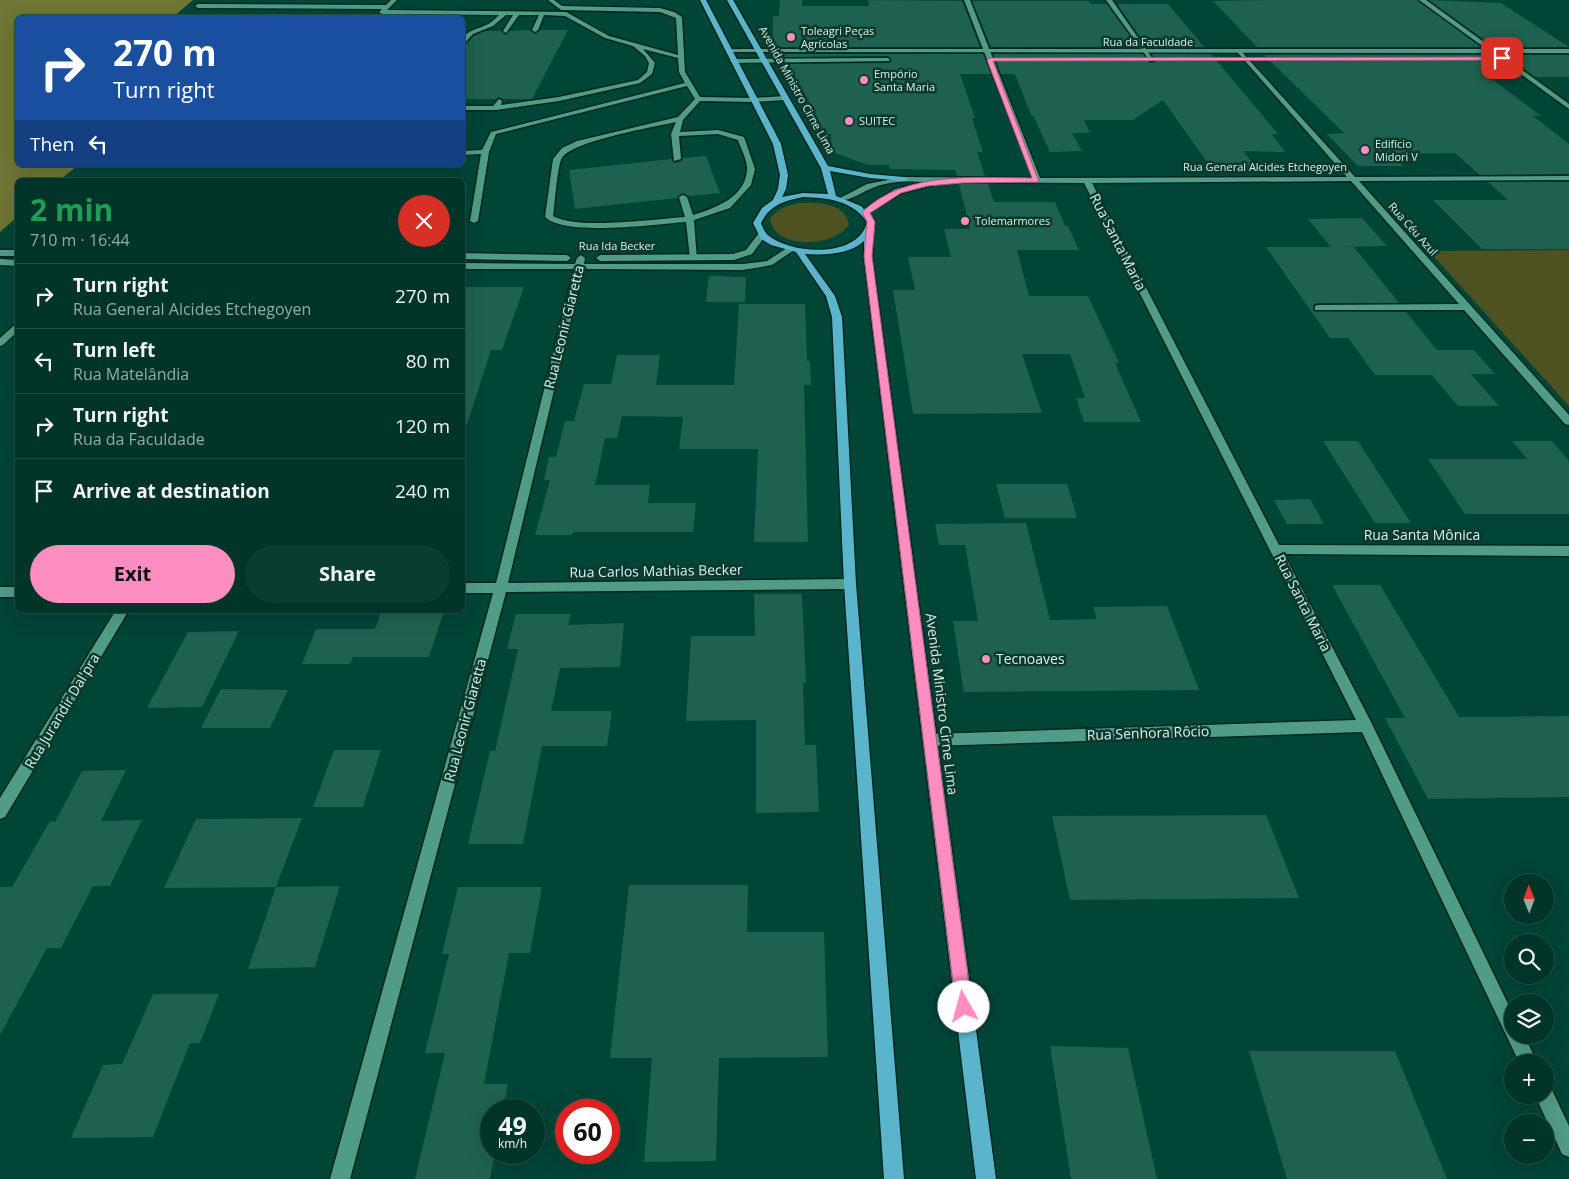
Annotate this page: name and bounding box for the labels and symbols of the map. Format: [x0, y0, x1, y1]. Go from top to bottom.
street label: Avenida Ministro Cirne Lima [756, 23, 839, 156]
place label: Toleagri Peças Agrícolas [801, 23, 874, 51]
marker: Toleagri Peças Agrícolas [785, 31, 797, 43]
street label: Rua da Faculdade [1103, 34, 1193, 49]
pin [1481, 37, 1523, 79]
place label: Empório Santa Maria [874, 66, 935, 94]
marker: Empório Santa Maria [858, 74, 870, 86]
place label: SUITEC [859, 113, 895, 128]
marker: SUITEC [843, 115, 855, 127]
place label: Edifício Midori V [1375, 136, 1418, 164]
marker: Edifício Midori V [1359, 144, 1371, 156]
street label: Rua General Alcides Etchegoyen [1183, 159, 1347, 174]
street label: Rua Santa Maria [1086, 190, 1151, 294]
street label: Rua Céu Azul [1385, 199, 1441, 259]
place label: Tolemarmores [975, 213, 1050, 228]
marker: Tolemarmores [959, 215, 971, 227]
street label: Rua Ida Becker [579, 238, 656, 253]
street label: Rua Leonir Giaretta [539, 263, 588, 391]
street label: Rua Santa Mônica [1364, 525, 1480, 544]
street label: Rua Santa Maria [1271, 551, 1336, 655]
street label: Rua Carlos Mathias Becker [569, 559, 743, 582]
street label: Avenida Ministro Cirne Lima [922, 612, 963, 796]
place label: Tecnoaves [996, 649, 1065, 668]
street label: Rua Jurandir Dal'pra [20, 650, 103, 772]
marker: Tecnoaves [980, 653, 992, 665]
street label: Rua Leonir Giaretta [439, 656, 490, 783]
street label: Rua Senhora Rôcio [1086, 721, 1210, 744]
north arrow [1504, 874, 1554, 924]
position arrow [937, 980, 989, 1032]
speed limit sign: 60 [555, 1099, 620, 1164]

